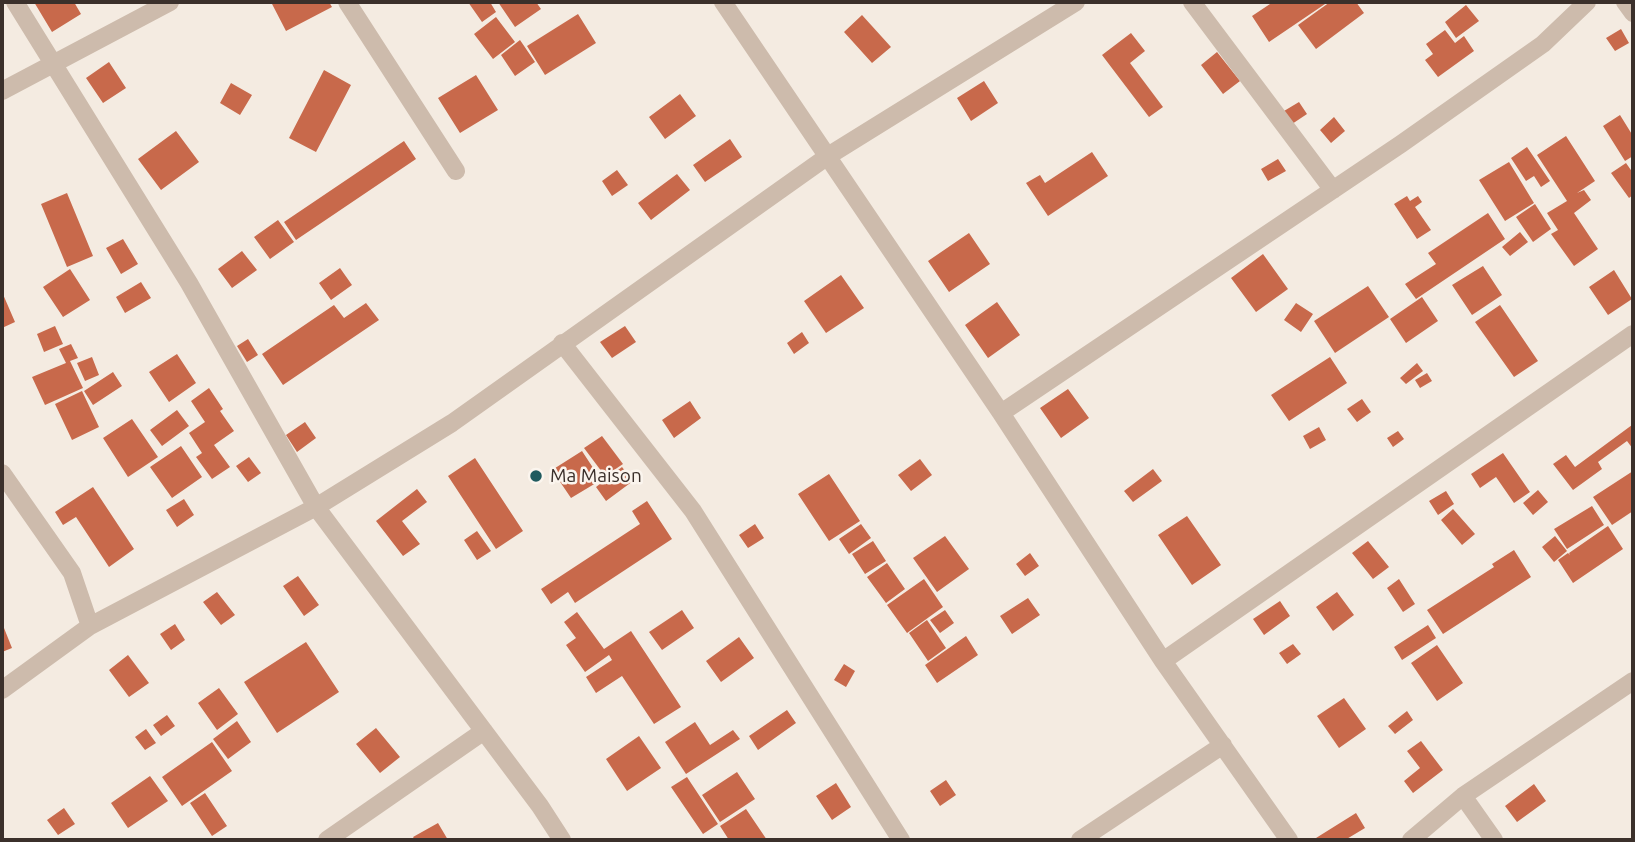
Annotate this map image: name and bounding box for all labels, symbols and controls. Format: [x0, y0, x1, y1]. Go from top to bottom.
place label: Ma Maison [550, 465, 642, 487]
marker: Ma Maison [528, 468, 544, 484]

